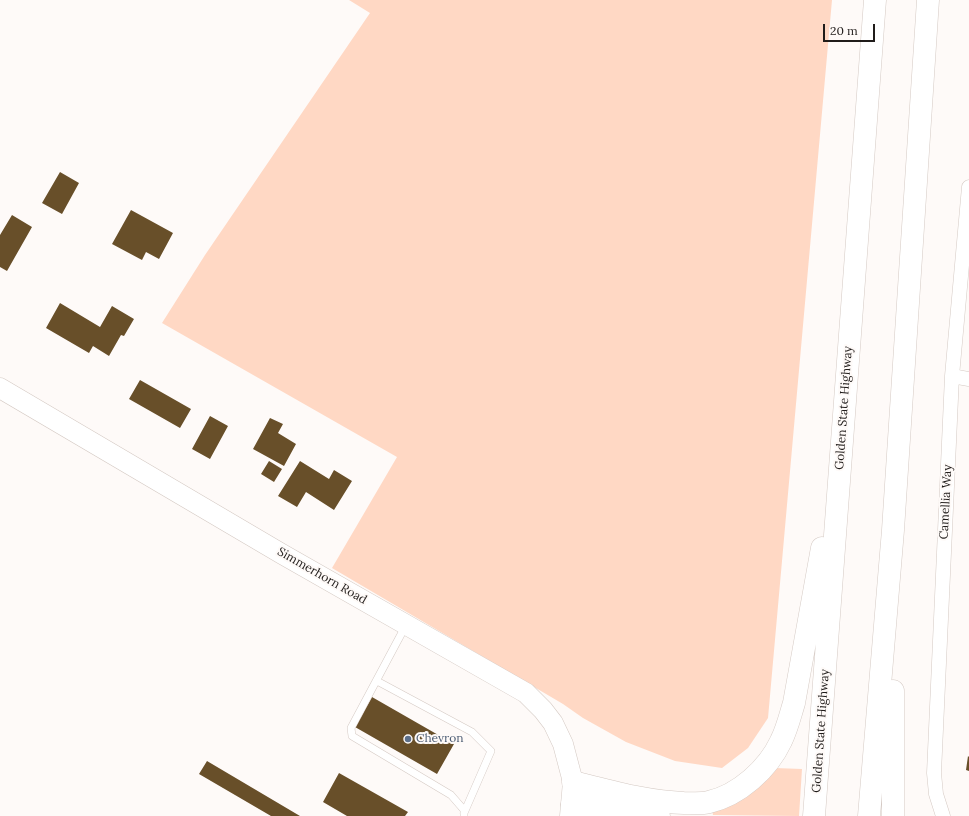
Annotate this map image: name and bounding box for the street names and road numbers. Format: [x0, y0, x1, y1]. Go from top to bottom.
street label: Golden State Highway [832, 346, 856, 470]
street label: Camellia Way [937, 464, 955, 540]
street label: Simmerhorn Road [275, 545, 369, 607]
street label: Golden State Highway [809, 669, 833, 793]

